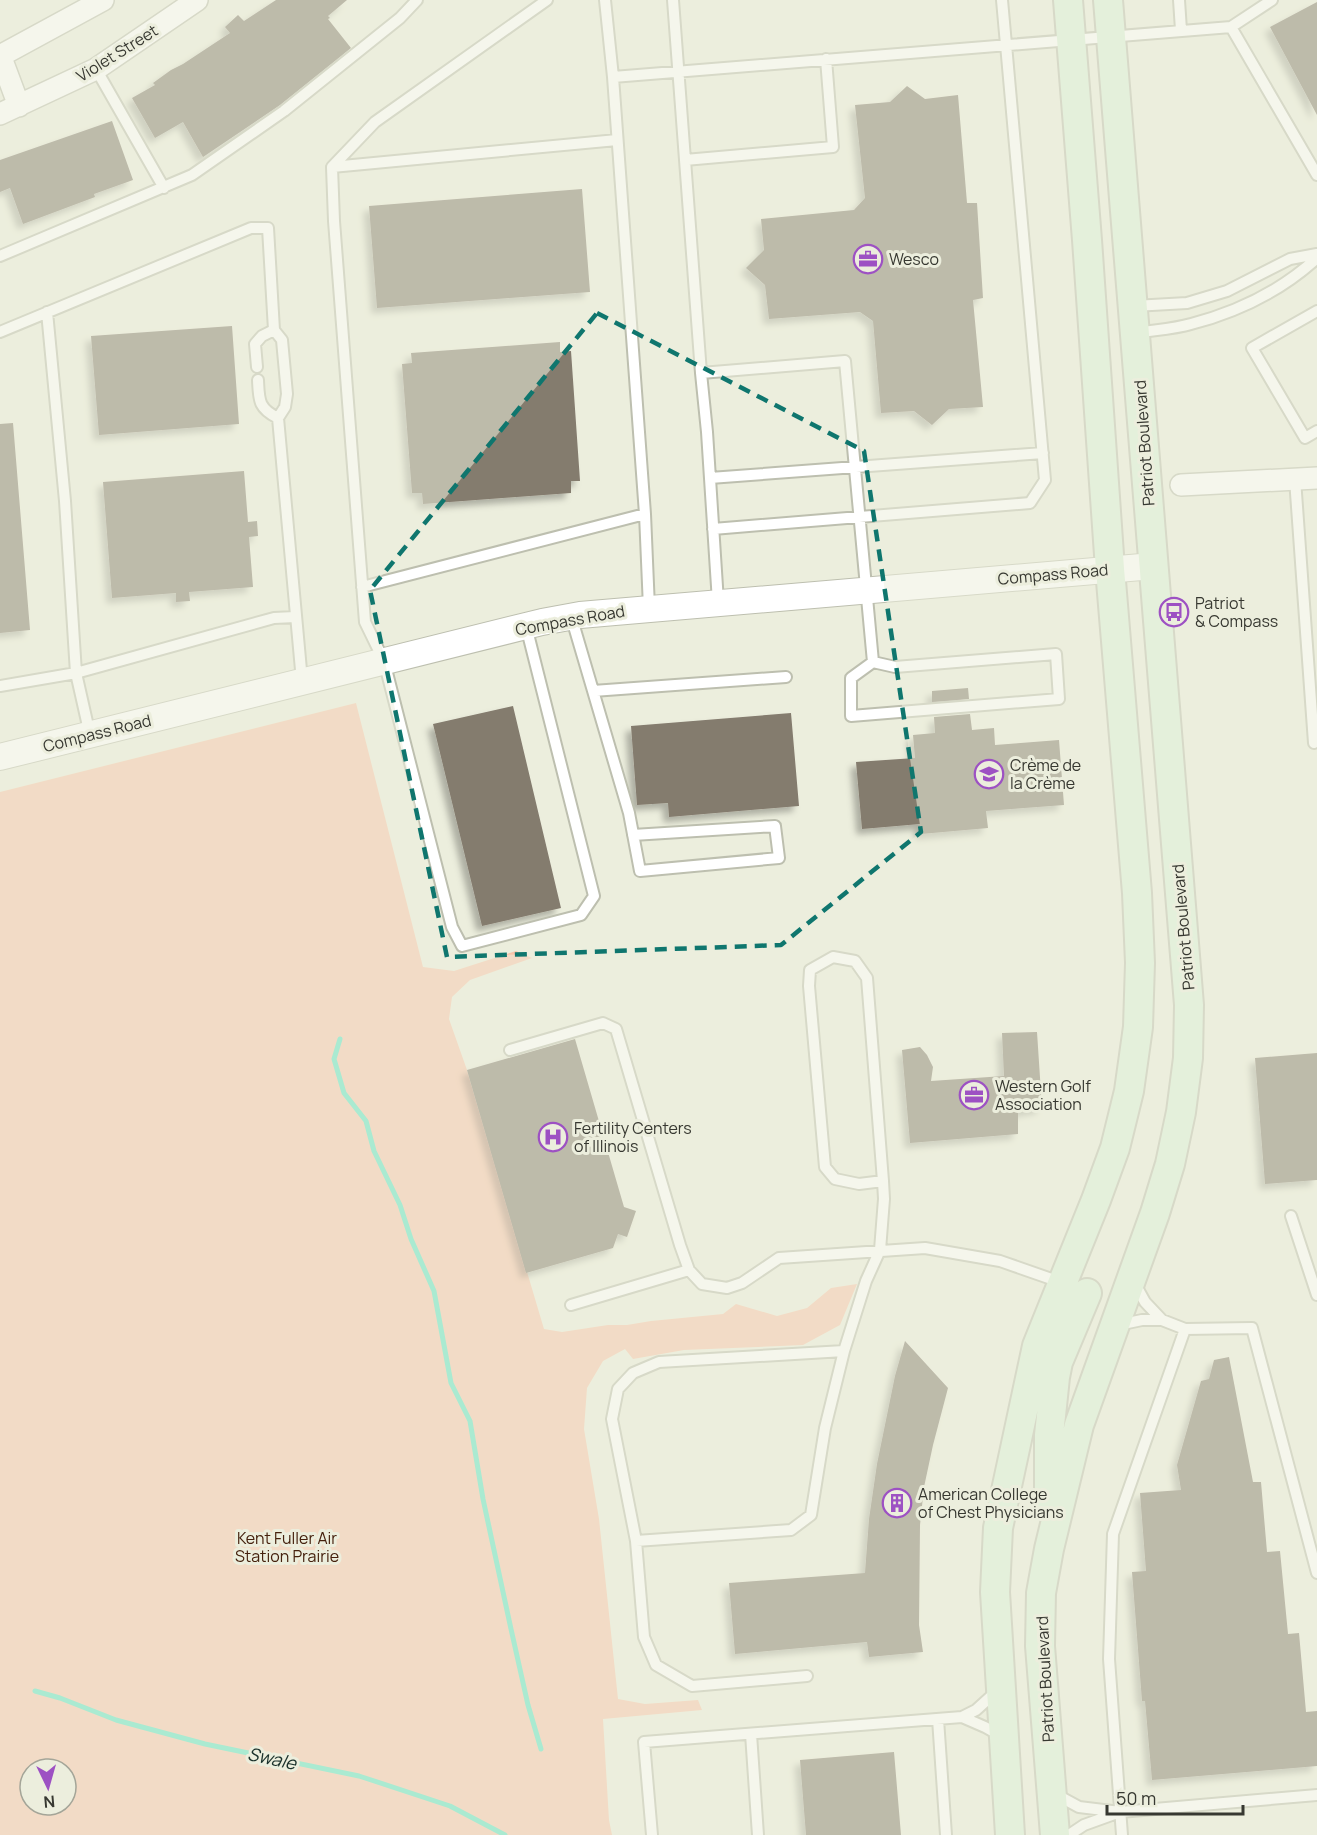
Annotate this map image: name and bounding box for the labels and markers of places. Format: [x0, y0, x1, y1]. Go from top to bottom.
office icon: Wesco [852, 243, 884, 275]
place label: Wesco [889, 248, 939, 270]
place label: Patriot & Compass [1195, 592, 1278, 632]
bus stop icon: Patriot & Compass [1158, 596, 1190, 628]
place label: Crème de la Crème [1010, 754, 1081, 794]
school or university icon: Crème de la Crème [973, 758, 1005, 790]
place label: Western Golf Association [995, 1075, 1091, 1115]
office icon: Western Golf Association [958, 1079, 990, 1111]
place label: Fertility Centers of Illinois [574, 1117, 692, 1157]
hospital icon: Fertility Centers of Illinois [537, 1121, 569, 1153]
place label: American College of Chest Physicians [918, 1483, 1064, 1523]
building icon: American College of Chest Physicians [881, 1487, 913, 1519]

